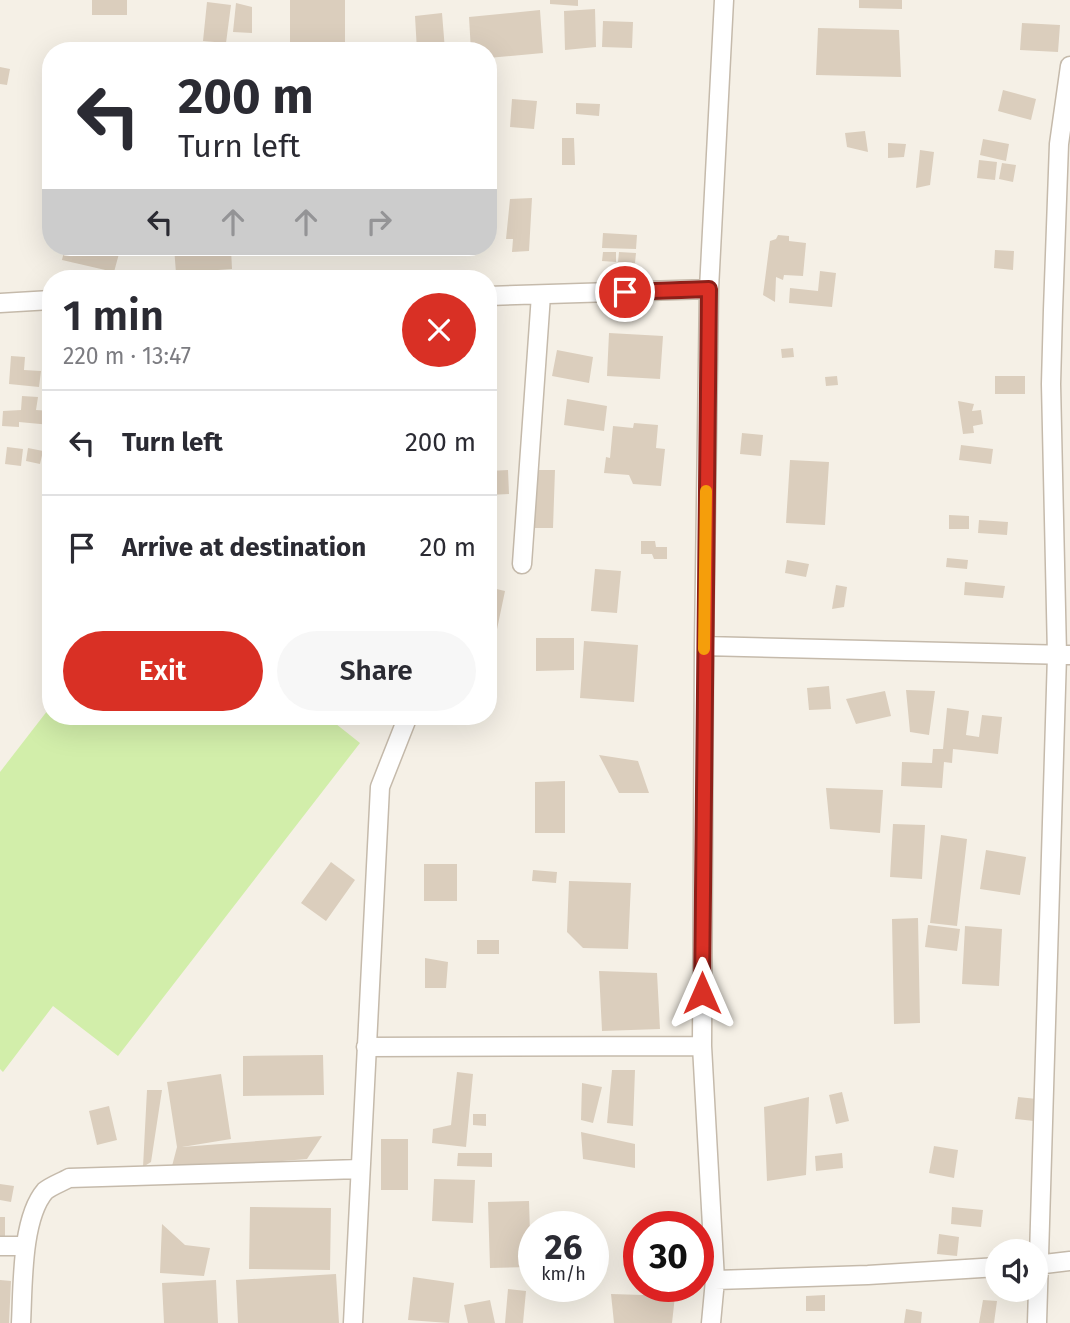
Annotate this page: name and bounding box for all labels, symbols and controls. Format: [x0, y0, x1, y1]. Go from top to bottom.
text: 200 m [178, 67, 314, 126]
icon: left [63, 70, 154, 161]
text: Turn left [178, 127, 300, 165]
icon: left [141, 203, 179, 241]
icon: ahead [214, 203, 252, 241]
icon: ahead [287, 203, 325, 241]
icon: right [360, 203, 398, 241]
pin [595, 262, 655, 322]
icon: arrive [606, 273, 644, 311]
text: 1 min [63, 291, 164, 341]
button: close [402, 293, 476, 367]
text: 220 m · 13:47 [63, 342, 191, 370]
icon: left [63, 424, 101, 462]
text: Turn left [122, 427, 223, 458]
text: 200 m [405, 427, 476, 458]
icon: arrive [63, 529, 101, 567]
text: Arrive at destination [122, 532, 366, 563]
text: 20 m [419, 532, 476, 563]
button: Exit [63, 631, 263, 711]
button: Share [277, 631, 476, 711]
position arrow [665, 956, 739, 1030]
speed limit sign: 30 [623, 1211, 714, 1302]
text: 26 [545, 1226, 582, 1268]
map controls [985, 1239, 1048, 1302]
button: sound [985, 1239, 1048, 1302]
text: km/h [541, 1263, 586, 1285]

